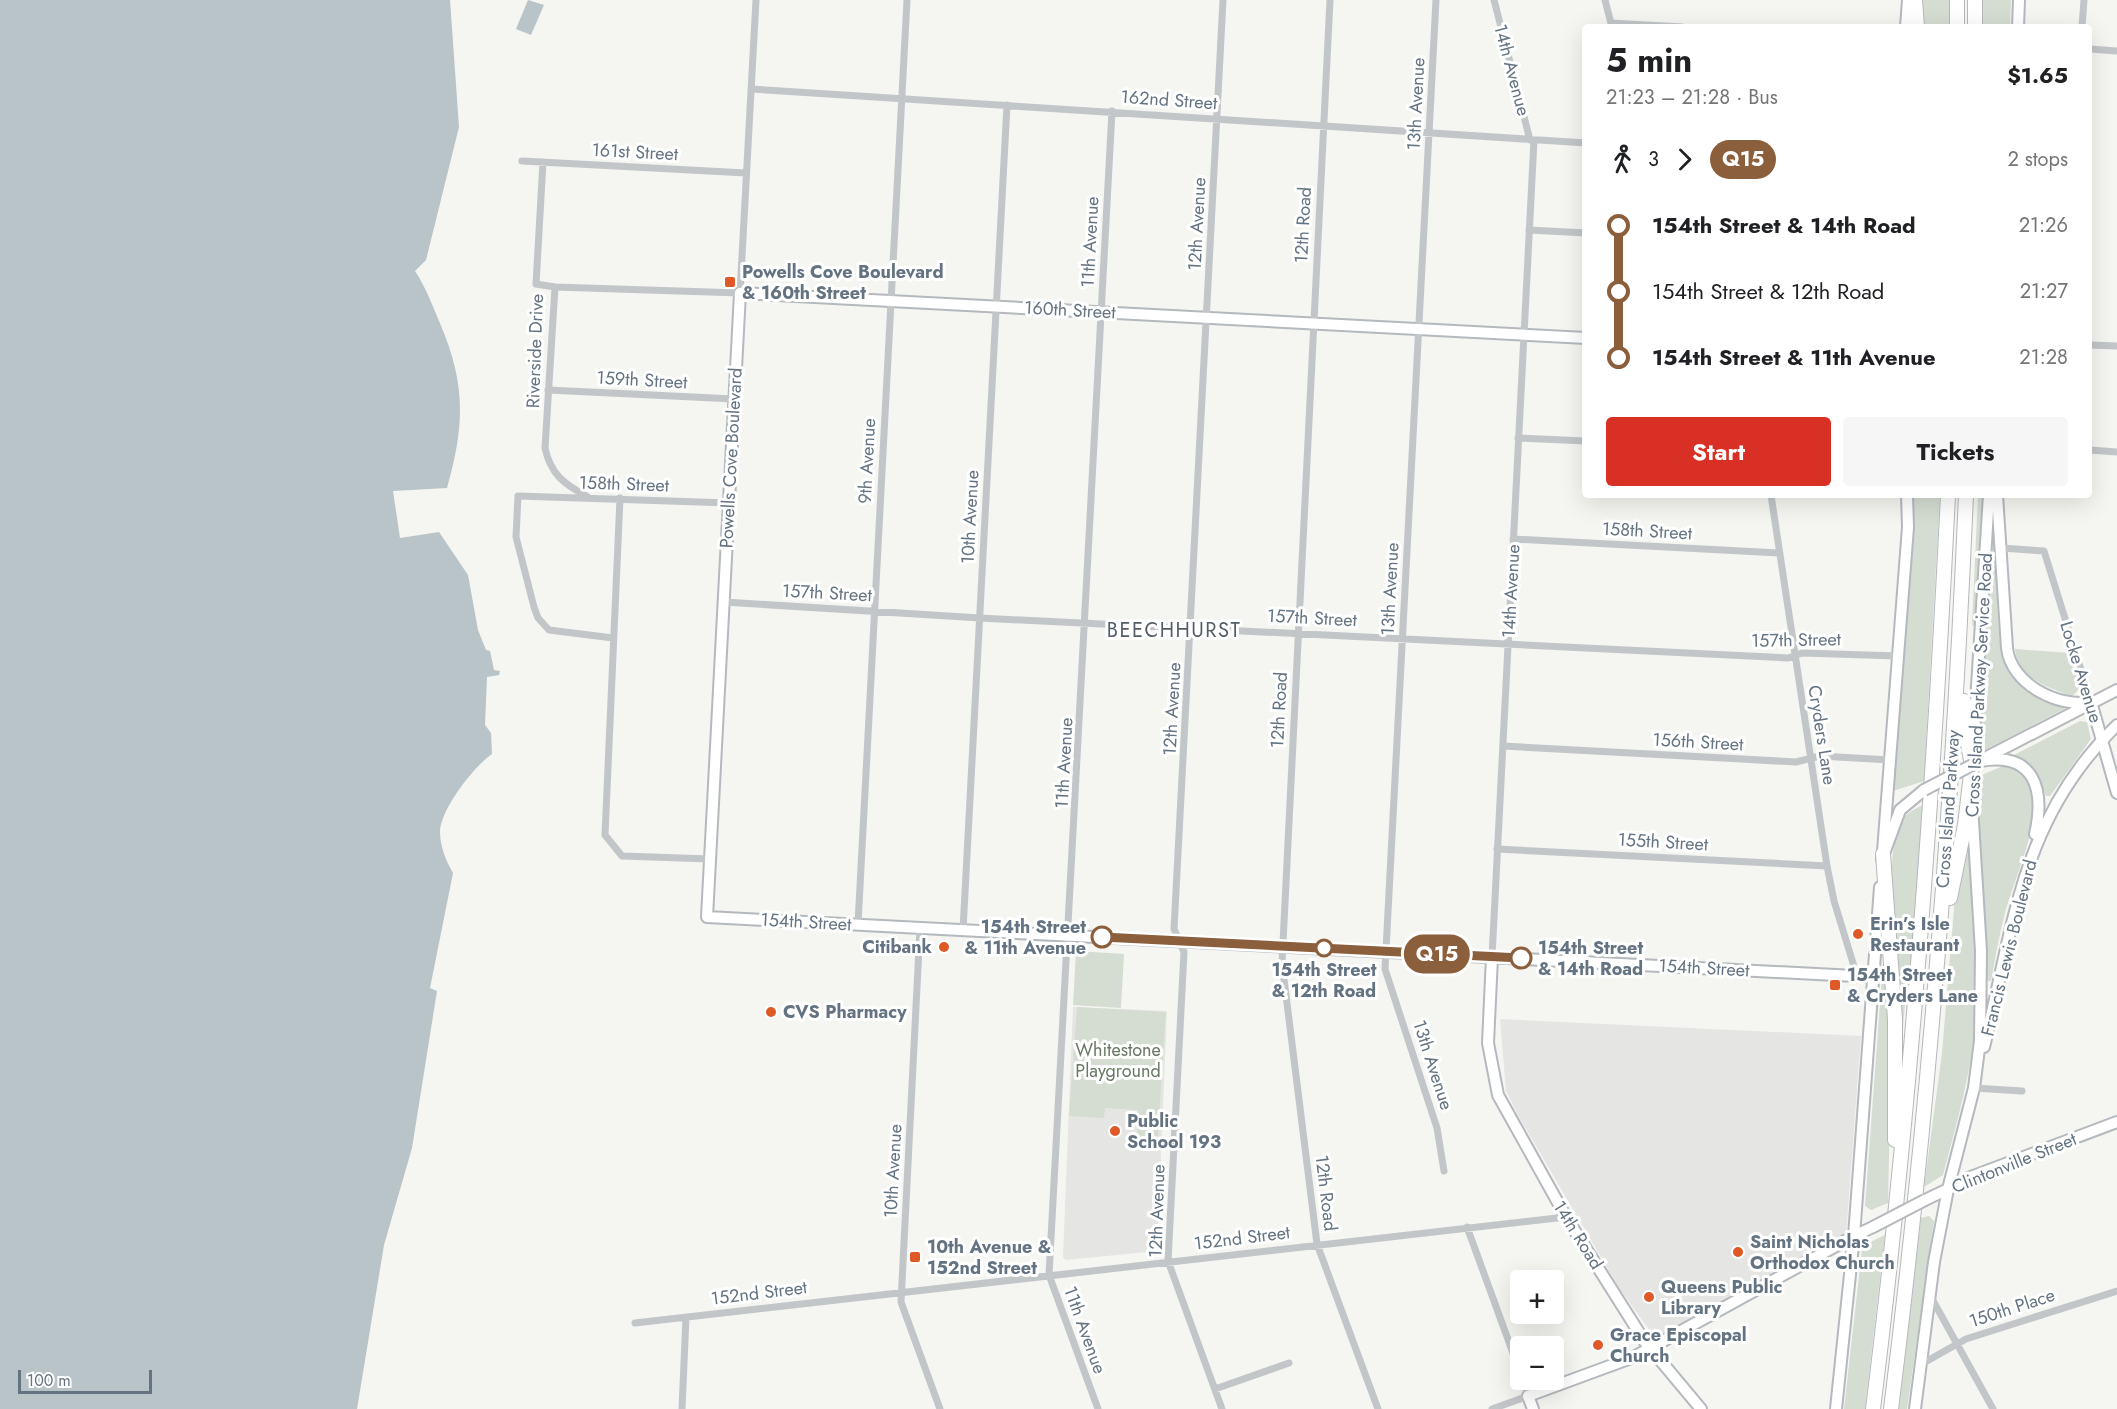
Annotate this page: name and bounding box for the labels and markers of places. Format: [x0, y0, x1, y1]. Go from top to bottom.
place label: Powells Cove Boulevard & 160th Street [742, 259, 944, 306]
marker: Powells Cove Boulevard & 160th Street [723, 275, 737, 289]
place label: Erin’s Isle Restaurant [1870, 911, 1959, 958]
place label: 154th Street & 11th Avenue [965, 914, 1086, 961]
marker: 154th Street & 11th Avenue [1091, 926, 1113, 948]
marker: Erin’s Isle Restaurant [1851, 927, 1865, 941]
place label: Citibank [862, 934, 933, 960]
place label: 154th Street & 14th Road [1538, 935, 1643, 982]
marker: 154th Street & 12th Road [1315, 939, 1333, 957]
marker: Citibank [937, 940, 951, 954]
marker: 154th Street & 14th Road [1510, 947, 1532, 969]
place label: 154th Street & 12th Road [1271, 957, 1377, 1004]
place label: 154th Street & Cryders Lane [1847, 962, 1978, 1009]
marker: 154th Street & Cryders Lane [1828, 978, 1842, 992]
place label: CVS Pharmacy [783, 999, 907, 1025]
marker: CVS Pharmacy [764, 1005, 778, 1019]
place label: Public School 193 [1127, 1108, 1221, 1155]
marker: Public School 193 [1108, 1124, 1122, 1138]
place label: Saint Nicholas Orthodox Church [1750, 1229, 1895, 1276]
place label: 10th Avenue & 152nd Street [927, 1234, 1052, 1281]
marker: Saint Nicholas Orthodox Church [1731, 1245, 1745, 1259]
marker: 10th Avenue & 152nd Street [908, 1250, 922, 1264]
place label: Queens Public Library [1661, 1274, 1783, 1321]
marker: Queens Public Library [1642, 1290, 1656, 1304]
place label: Grace Episcopal Church [1610, 1322, 1747, 1369]
marker: Grace Episcopal Church [1591, 1338, 1605, 1352]

